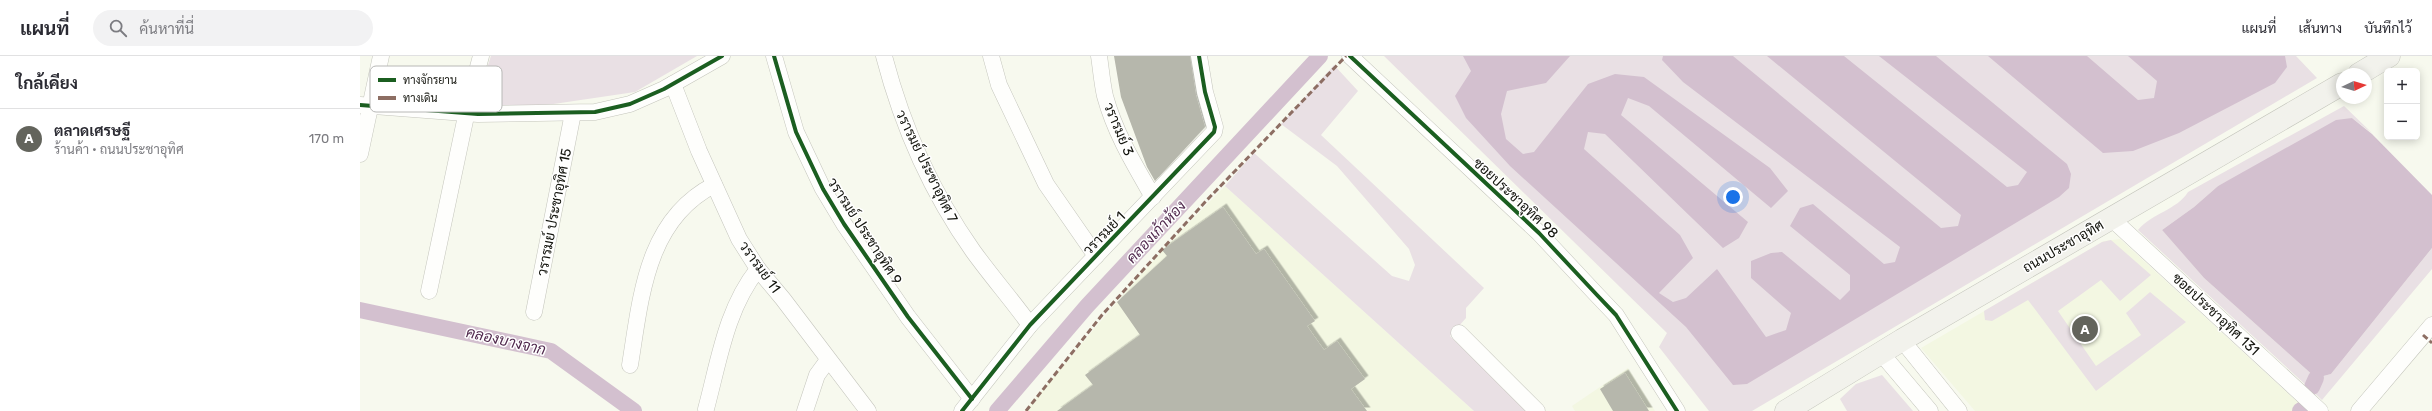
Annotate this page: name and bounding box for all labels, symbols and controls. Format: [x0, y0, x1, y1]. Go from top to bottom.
search box [93, 10, 373, 46]
text: แผนที่ [20, 17, 69, 40]
icon: search [107, 17, 129, 39]
text: ค้นหาที่นี่ [139, 20, 194, 38]
text: แผนที่ [2241, 20, 2276, 37]
text: เส้นทาง [2298, 20, 2342, 37]
text: บันทึกไว้ [2364, 20, 2412, 37]
legend [370, 66, 502, 112]
north arrow [2336, 68, 2372, 104]
map controls [2384, 68, 2420, 140]
button: + [2384, 68, 2420, 104]
text: ใกล้เคียง [16, 73, 78, 93]
text: ทางจักรยาน [403, 73, 457, 87]
text: ทางเดิน [403, 92, 438, 105]
street label: วรารมย์ 3 [1100, 100, 1138, 158]
button: − [2384, 104, 2420, 140]
street label: วรารมย์ ประชาอุทิศ 7 [891, 107, 962, 226]
text: ตลาดเศรษฐี [54, 122, 130, 140]
text: A [24, 131, 34, 146]
text: 170 m [309, 131, 344, 146]
text: ร้านค้า · ถนนประชาอุทิศ [54, 142, 184, 157]
street label: วรารมย์ ประชาอุทิศ 15 [533, 147, 576, 278]
street label: ซอยประชาอุทิศ 98 [1469, 155, 1562, 243]
street label: วรารมย์ ประชาอุทิศ 9 [823, 174, 906, 288]
your location [1723, 187, 1743, 207]
water label: คลองเก้าห้อง [1122, 196, 1190, 267]
street label: วรารมย์ 1 [1079, 207, 1129, 259]
street label: ถนนประชาอุทิศ [2020, 216, 2107, 277]
street label: วรารมย์ 11 [735, 238, 785, 296]
street label: ซอยประชาอุทิศ 131 [2168, 270, 2263, 360]
pin: A [2072, 314, 2098, 344]
water label: คลองบางจาก [464, 323, 548, 359]

